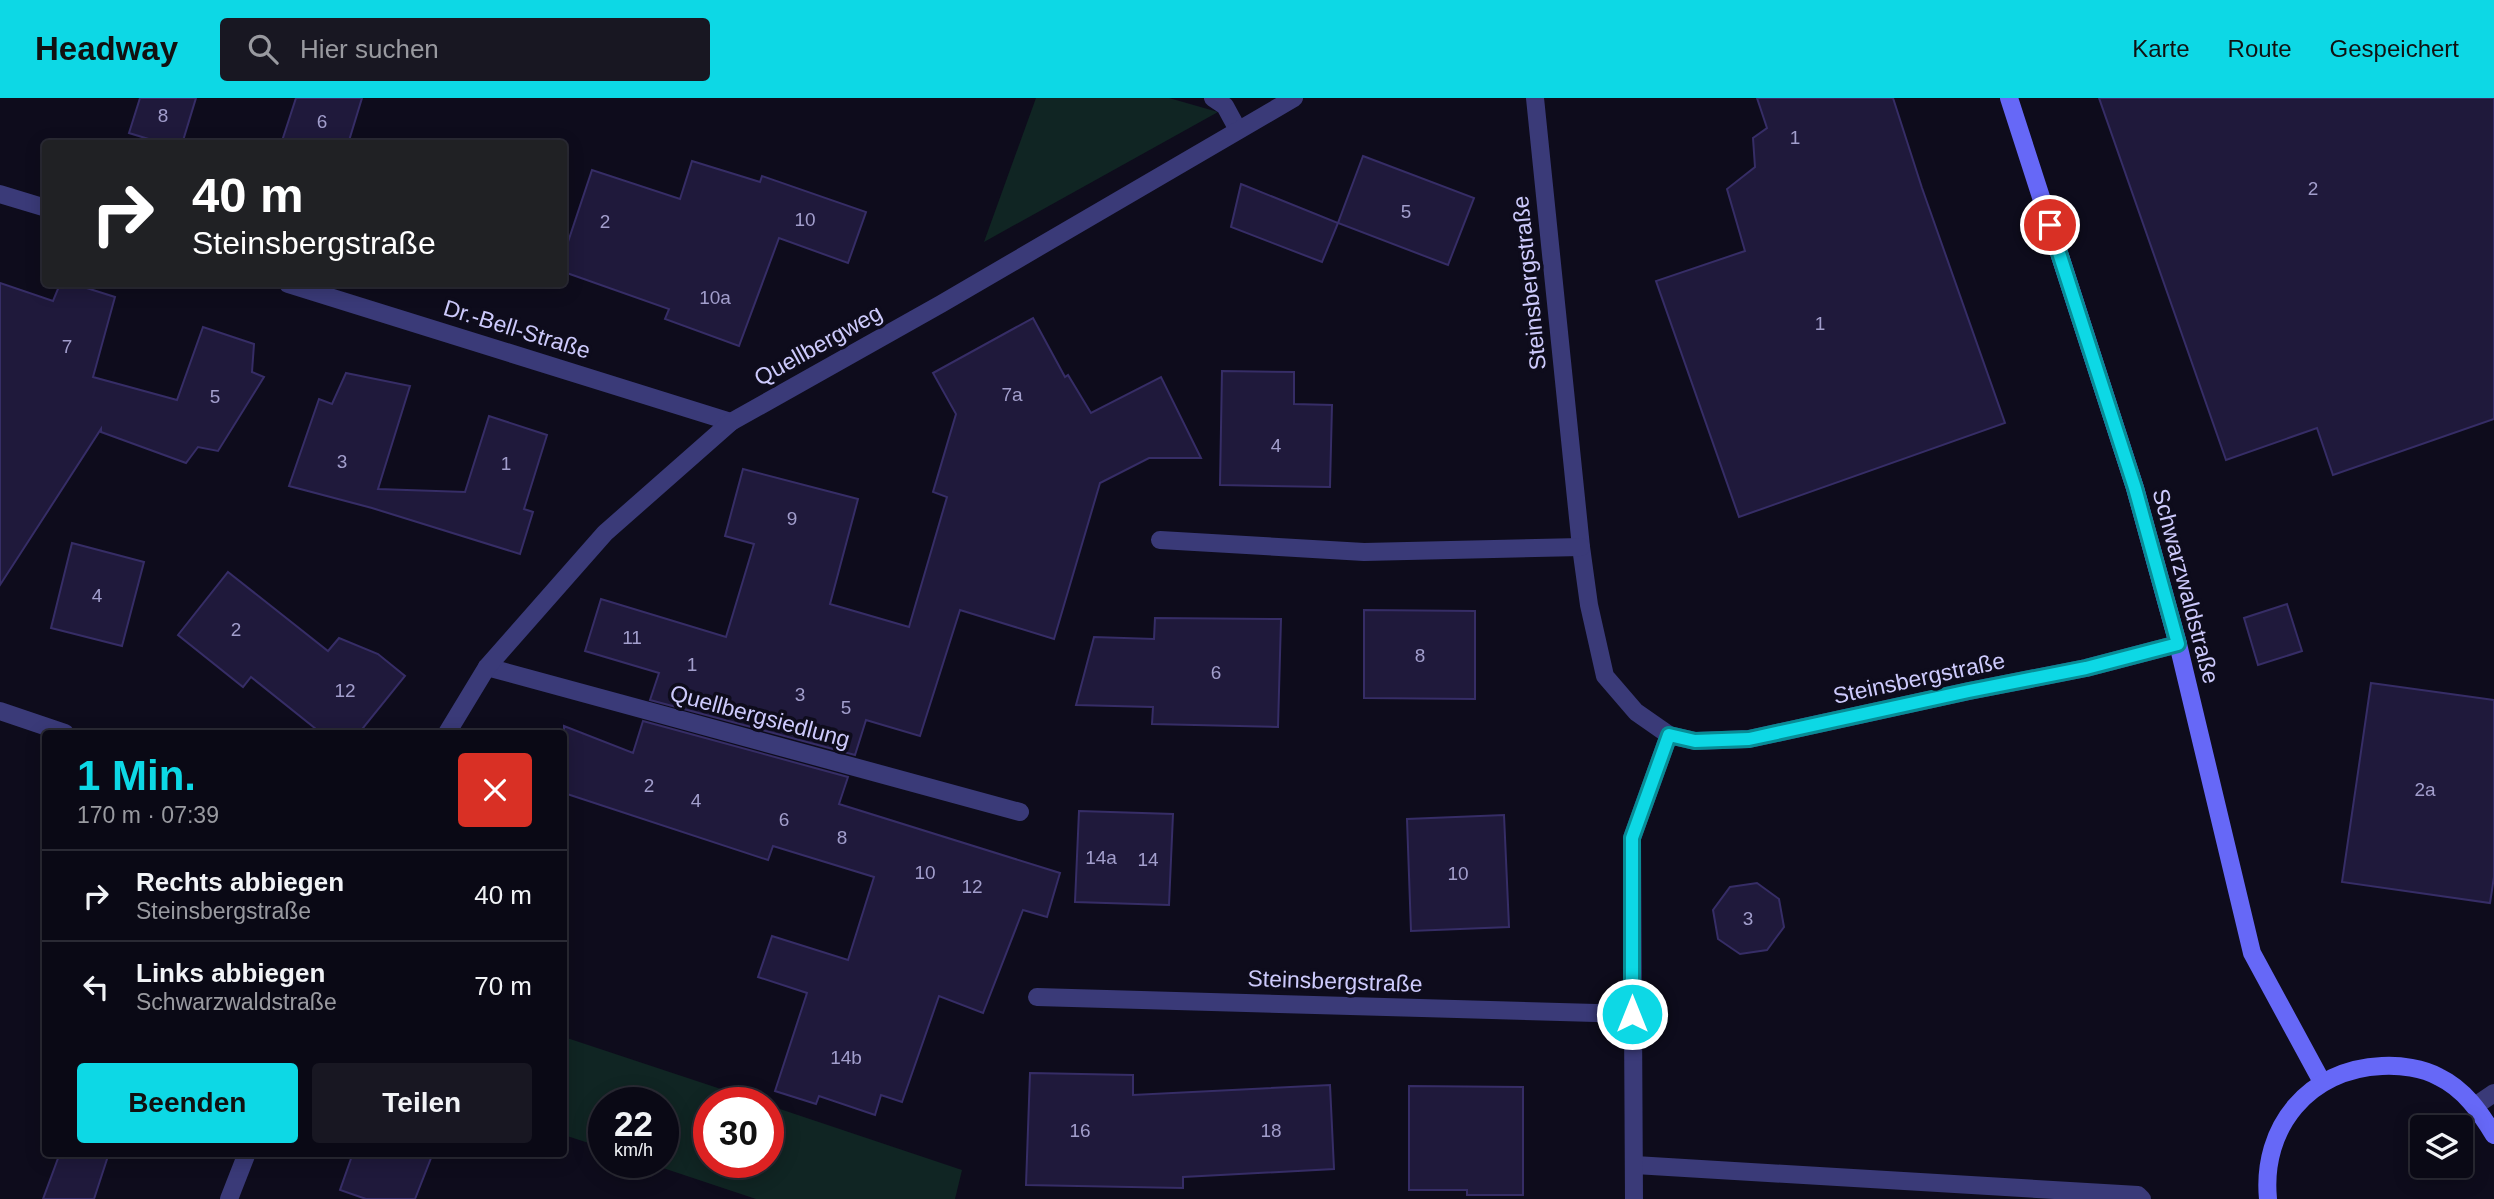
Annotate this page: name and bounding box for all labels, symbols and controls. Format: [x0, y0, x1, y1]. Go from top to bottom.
search box [220, 18, 710, 81]
text: Headway [35, 30, 178, 67]
icon: search [244, 30, 282, 68]
text: Hier suchen [300, 34, 439, 64]
text: Karte [2132, 35, 2190, 62]
text: Route [2228, 35, 2292, 62]
text: Gespeichert [2330, 35, 2459, 62]
house number: 8 [158, 105, 168, 126]
house number: 6 [317, 111, 327, 132]
house number: 1 [1790, 127, 1800, 148]
icon: right [77, 168, 168, 259]
text: 40 m [192, 168, 304, 222]
house number: 2 [2308, 178, 2318, 199]
street label: Steinsbergstraße [1507, 195, 1551, 371]
pin [2020, 195, 2080, 255]
house number: 5 [1401, 201, 1411, 222]
icon: arrive [2031, 206, 2069, 244]
house number: 10 [794, 209, 816, 230]
house number: 2 [600, 211, 610, 232]
text: Steinsbergstraße [192, 225, 436, 261]
house number: 10a [699, 287, 731, 308]
street label: Dr.-Bell-Straße [440, 294, 594, 364]
street label: Quellbergweg [750, 299, 886, 391]
house number: 1 [1815, 313, 1825, 334]
house number: 7 [62, 336, 72, 357]
house number: 7a [1001, 384, 1023, 405]
house number: 5 [210, 386, 220, 407]
house number: 4 [1271, 435, 1282, 456]
house number: 3 [337, 451, 347, 472]
house number: 1 [501, 453, 511, 474]
street label: Schwarzwaldstraße [2147, 486, 2225, 686]
house number: 9 [787, 508, 797, 529]
house number: 4 [92, 585, 103, 606]
house number: 2 [231, 619, 241, 640]
house number: 11 [622, 627, 642, 648]
house number: 8 [1415, 645, 1425, 666]
street label: Steinsbergstraße [1831, 647, 2007, 709]
house number: 1 [687, 654, 697, 675]
house number: 6 [1211, 662, 1221, 683]
street label: Quellbergsiedlung [667, 679, 853, 753]
house number: 12 [334, 680, 356, 701]
house number: 3 [795, 684, 805, 705]
house number: 5 [841, 697, 851, 718]
text: 1 Min. [77, 752, 196, 799]
button: close [458, 753, 532, 827]
house number: 2 [644, 775, 654, 796]
house number: 2a [2414, 779, 2436, 800]
house number: 4 [691, 790, 702, 811]
text: 170 m · 07:39 [77, 802, 219, 828]
house number: 6 [779, 809, 789, 830]
house number: 8 [837, 827, 847, 848]
house number: 14a [1085, 847, 1117, 868]
house number: 14 [1137, 849, 1159, 870]
house number: 10 [914, 862, 936, 883]
house number: 10 [1447, 863, 1469, 884]
text: Rechts abbiegen [136, 867, 344, 897]
house number: 12 [961, 876, 983, 897]
icon: right [77, 877, 115, 915]
text: 40 m [474, 880, 532, 910]
text: Steinsbergstraße [136, 898, 311, 924]
house number: 3 [1743, 908, 1753, 929]
text: Links abbiegen [136, 958, 325, 988]
street label: Steinsbergstraße [1247, 965, 1423, 997]
icon: left [77, 968, 115, 1006]
text: 70 m [474, 971, 532, 1001]
position arrow [1595, 977, 1669, 1051]
text: Schwarzwaldstraße [136, 989, 337, 1015]
house number: 14b [830, 1047, 862, 1068]
button: Beenden [77, 1063, 298, 1143]
button: Teilen [312, 1063, 532, 1143]
speed limit sign: 30 [693, 1087, 784, 1178]
text: 22 [614, 1104, 653, 1143]
map controls [2410, 1115, 2473, 1178]
button: layers [2410, 1115, 2473, 1178]
house number: 16 [1069, 1120, 1091, 1141]
house number: 18 [1260, 1120, 1282, 1141]
text: km/h [614, 1140, 653, 1160]

